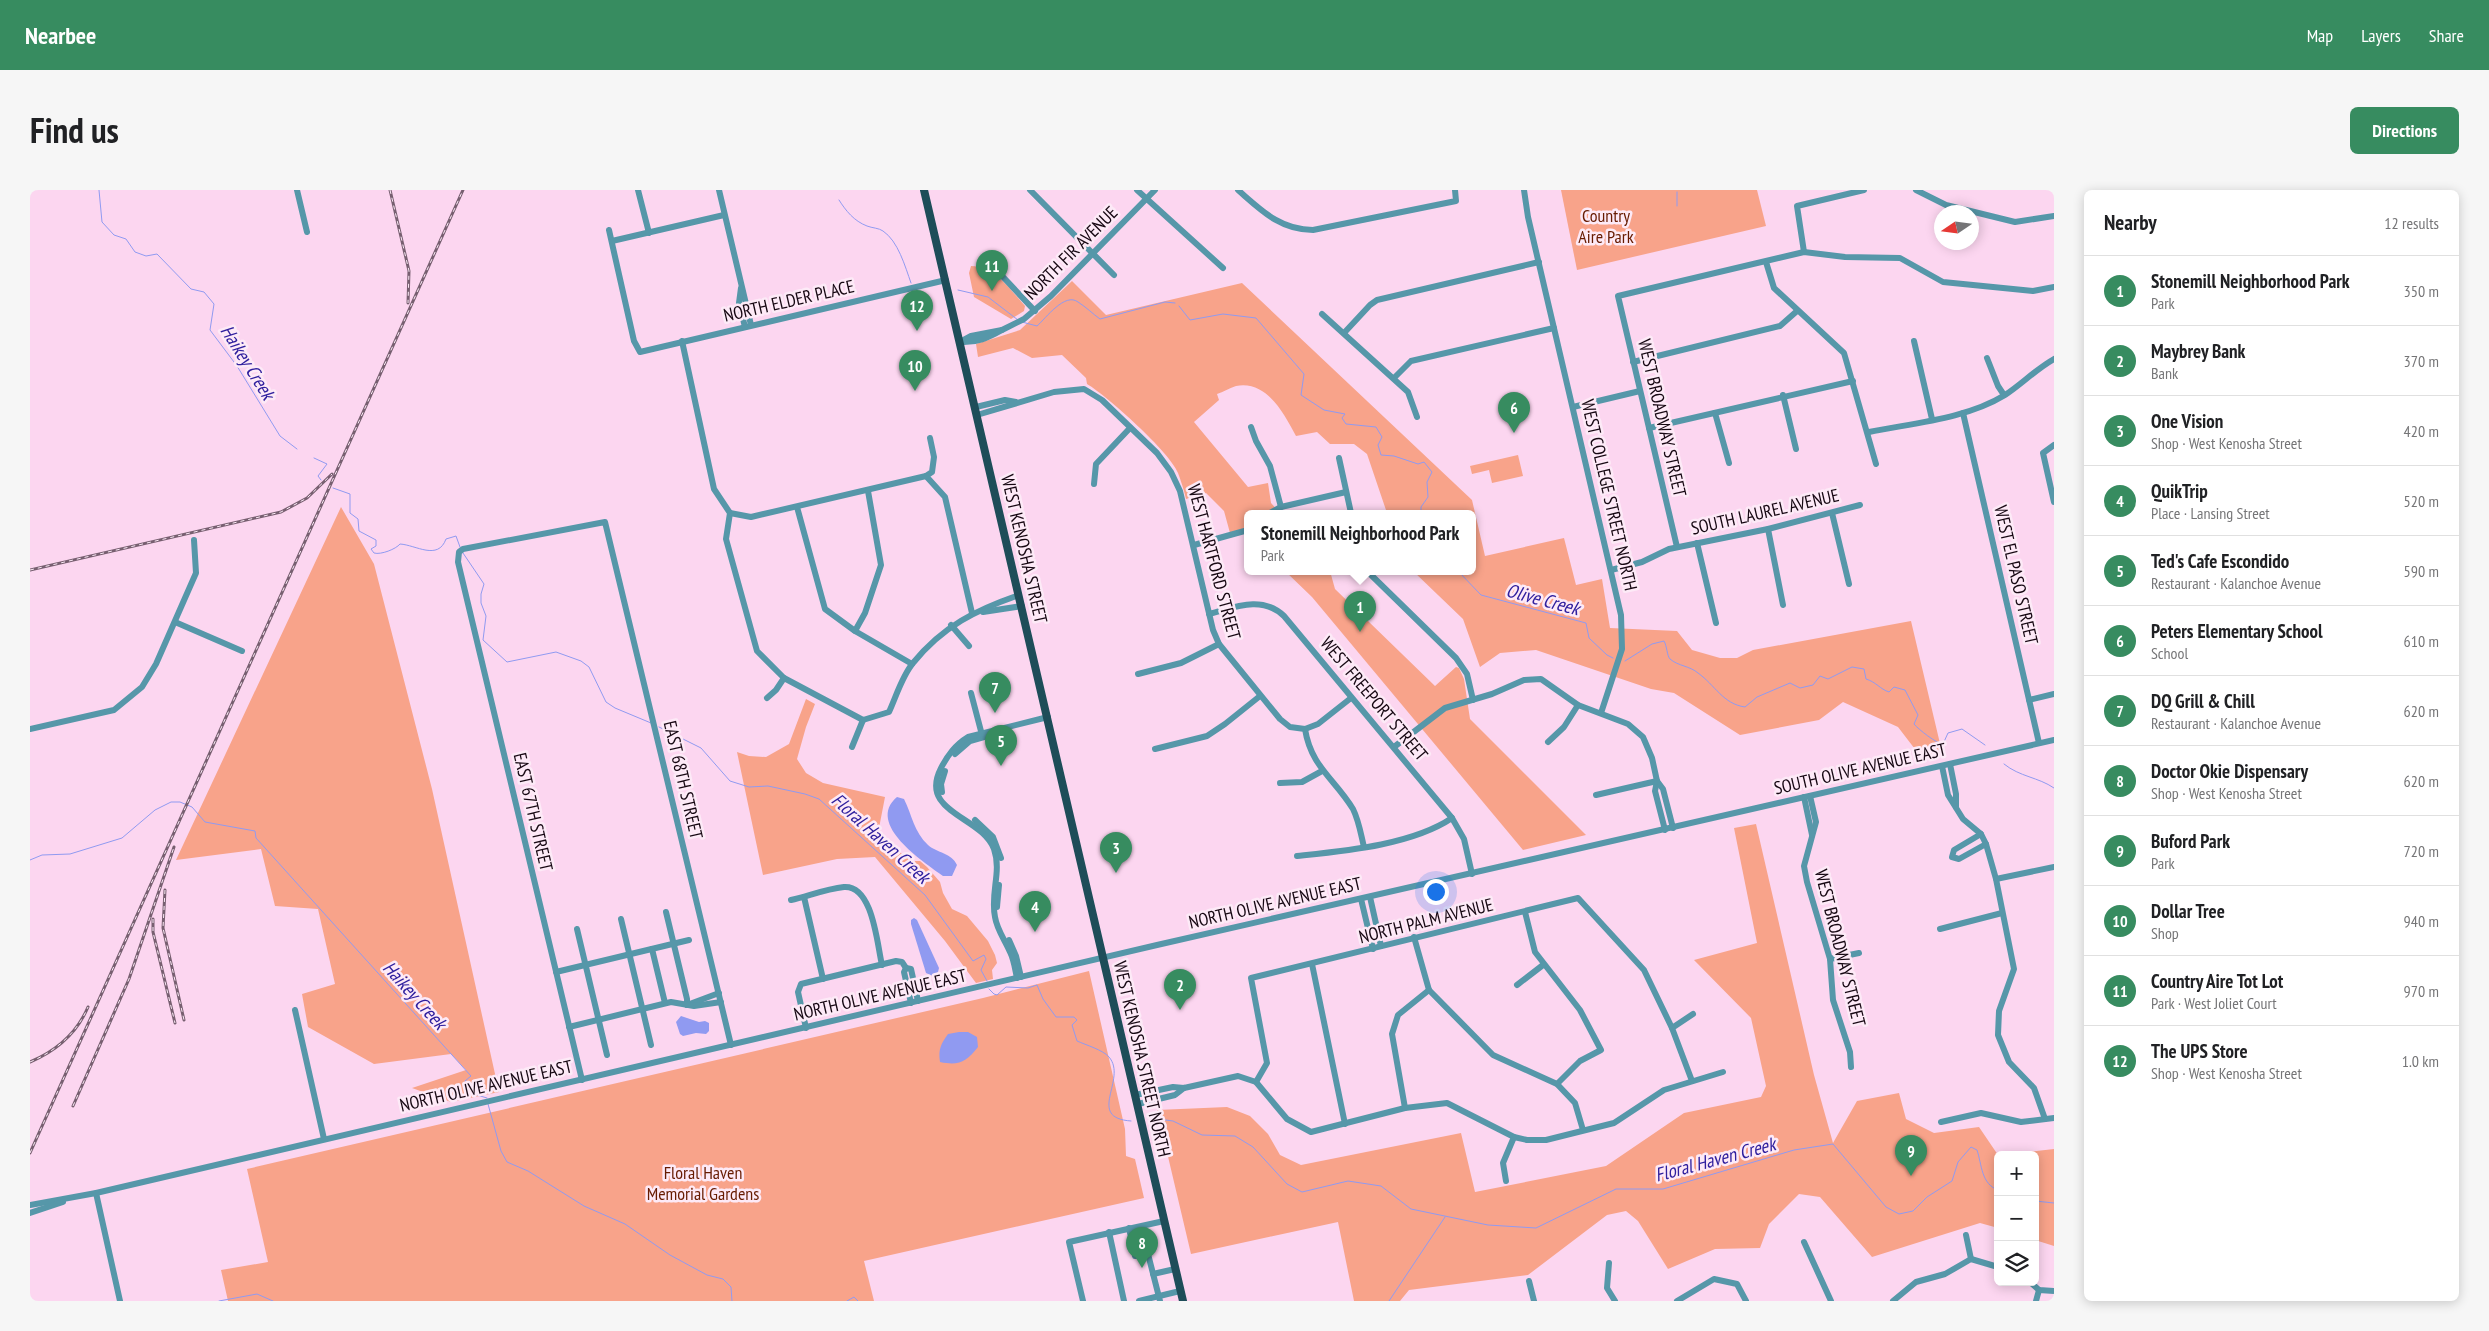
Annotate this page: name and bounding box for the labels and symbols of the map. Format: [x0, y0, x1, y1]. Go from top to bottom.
street label: NORTH FIR AVENUE [1019, 201, 1122, 304]
park label: Country Aire Park [1578, 204, 1634, 248]
north arrow [1934, 205, 1979, 250]
pin: 11 [976, 250, 1008, 291]
street label: NORTH ELDER PLACE [721, 274, 857, 327]
pin: 12 [901, 290, 933, 331]
water label: Haikey Creek [216, 320, 282, 406]
street label: WEST BROADWAY STREET [1633, 337, 1692, 499]
pin: 10 [899, 350, 931, 391]
pin: 6 [1498, 392, 1530, 433]
street label: WEST COLLEGE STREET NORTH [1576, 397, 1643, 593]
street label: WEST KENOSHA STREET [996, 472, 1053, 625]
street label: WEST HARTFORD STREET [1183, 482, 1246, 642]
street label: SOUTH LAUREL AVENUE [1689, 483, 1841, 540]
street label: WEST EL PASO STREET [1989, 503, 2044, 647]
water label: Olive Creek [1504, 578, 1585, 621]
pin: 1 [1344, 591, 1376, 632]
street label: WEST FREEPORT STREET [1316, 632, 1433, 765]
pin: 7 [979, 672, 1011, 713]
street label: EAST 68TH STREET [659, 718, 708, 841]
pin: 5 [985, 725, 1017, 766]
street label: SOUTH OLIVE AVENUE EAST [1772, 738, 1948, 799]
street label: EAST 67TH STREET [509, 750, 558, 873]
water label: Floral Haven Creek [827, 788, 937, 890]
pin: 3 [1100, 832, 1132, 873]
street label: WEST BROADWAY STREET [1810, 867, 1871, 1029]
street label: NORTH OLIVE AVENUE EAST [1186, 871, 1363, 934]
your location [1423, 879, 1449, 905]
pin: 4 [1019, 891, 1051, 932]
street label: NORTH PALM AVENUE [1356, 893, 1495, 948]
water label: Haikey Creek [378, 956, 454, 1036]
street label: WEST KENOSHA STREET NORTH [1109, 959, 1176, 1159]
street label: NORTH OLIVE AVENUE EAST [791, 963, 968, 1026]
pin: 2 [1164, 969, 1196, 1010]
street label: NORTH OLIVE AVENUE EAST [397, 1054, 574, 1117]
water label: Floral Haven Creek [1652, 1131, 1780, 1187]
pin: 9 [1895, 1135, 1927, 1176]
park label: Floral Haven Memorial Gardens [647, 1161, 759, 1205]
pin: 8 [1126, 1227, 1158, 1268]

